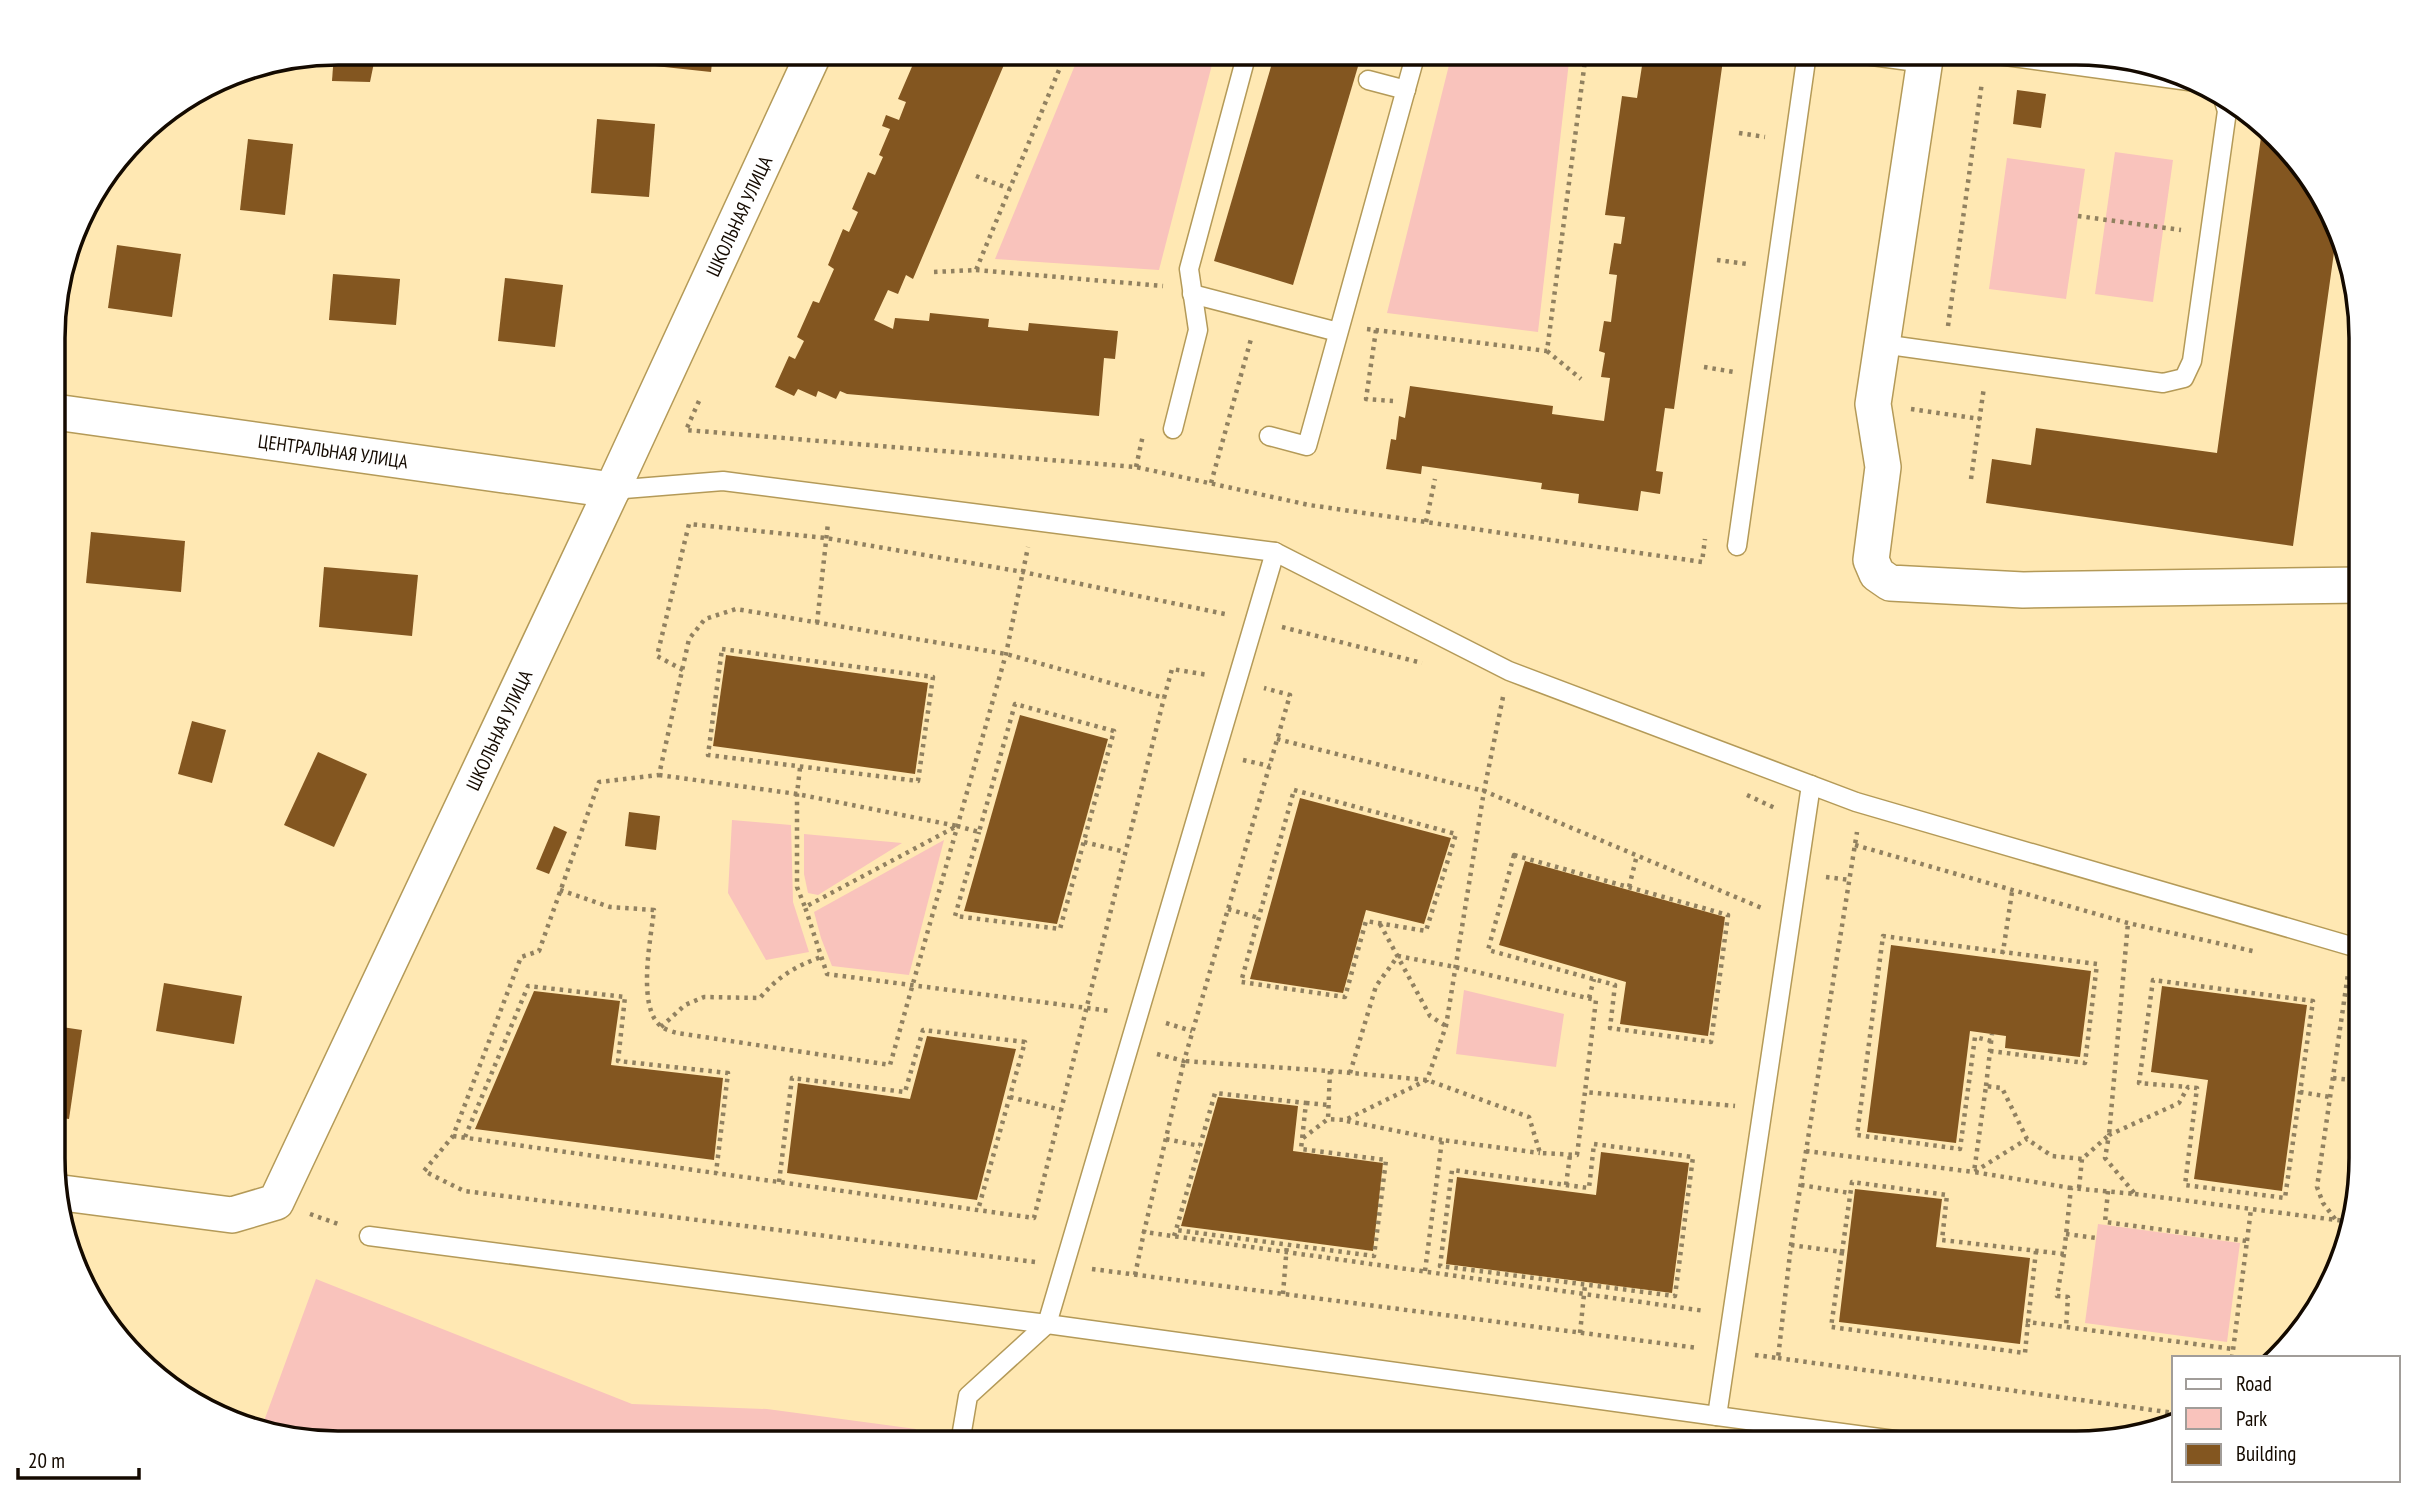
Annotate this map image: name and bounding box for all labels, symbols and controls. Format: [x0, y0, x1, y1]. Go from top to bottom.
street label: ШКОЛЬНАЯ УЛИЦА [701, 152, 777, 280]
street label: ЦЕНТРАЛЬНАЯ УЛИЦА [257, 429, 409, 473]
street label: ШКОЛЬНАЯ УЛИЦА [461, 666, 537, 794]
legend [2172, 1356, 2400, 1482]
text: Road [2236, 1370, 2272, 1397]
text: Park [2236, 1405, 2267, 1432]
scale bar [18, 1436, 138, 1480]
text: Building [2236, 1440, 2296, 1467]
text: 20 m [28, 1447, 65, 1474]

